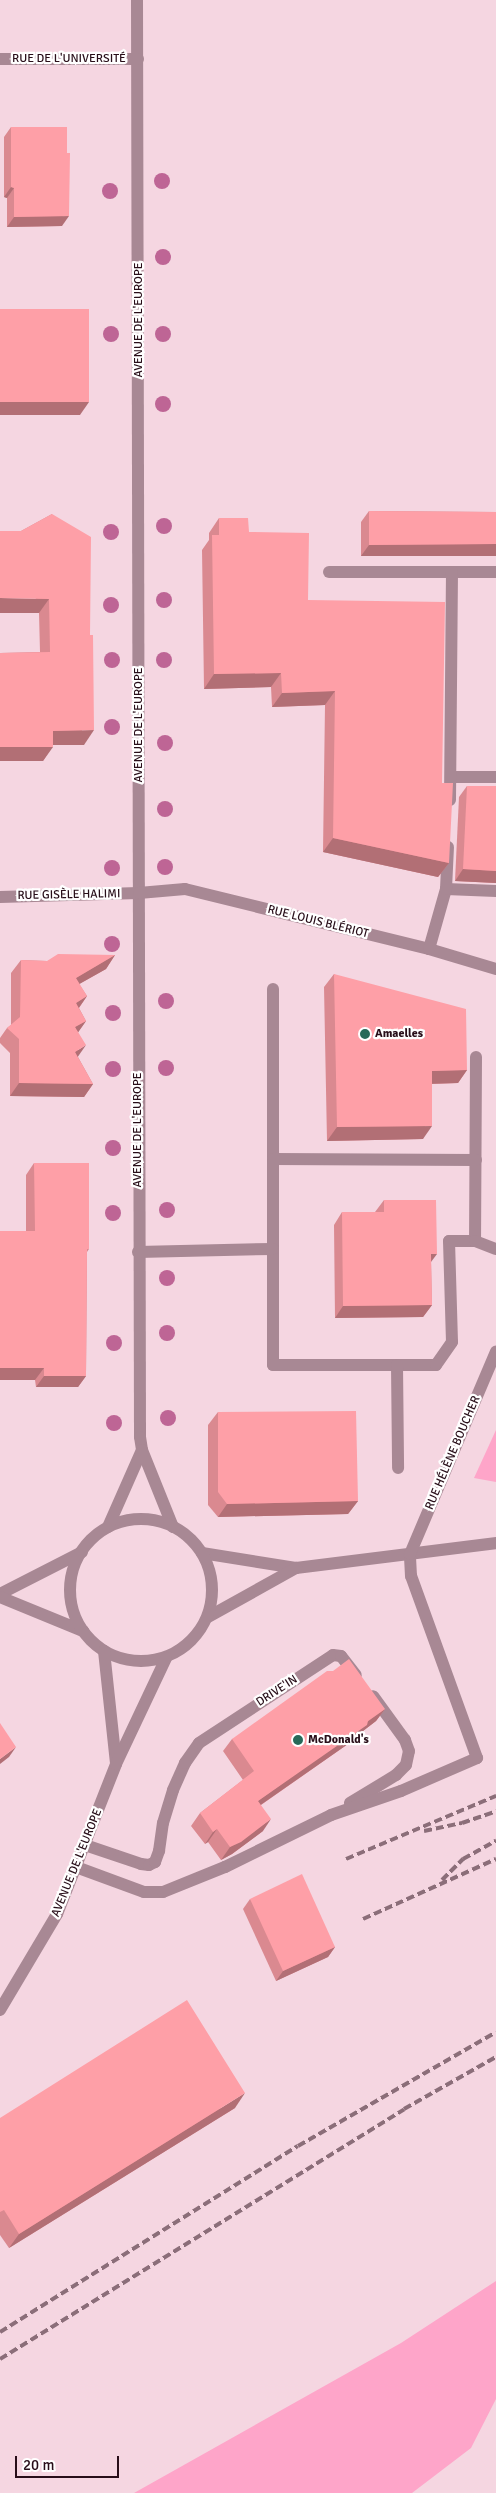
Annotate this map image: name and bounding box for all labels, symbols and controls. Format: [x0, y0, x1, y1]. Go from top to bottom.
street label: RUE DE L'UNIVERSITÉ [12, 52, 126, 66]
street label: AVENUE DE L'EUROPE [132, 262, 146, 378]
street label: AVENUE DE L'EUROPE [132, 667, 146, 783]
street label: RUE GISÈLE HALIMI [17, 887, 121, 903]
street label: RUE LOUIS BLÉRIOT [266, 902, 370, 942]
place label: Amaelles [375, 1027, 423, 1041]
marker: Amaelles [359, 1028, 371, 1040]
street label: AVENUE DE L'EUROPE [131, 1072, 145, 1188]
street label: RUE HÉLÈNE BOUCHER [422, 1394, 484, 1512]
street label: DRIVE'IN [254, 1672, 300, 1710]
place label: McDonald's [308, 1733, 369, 1747]
marker: McDonald's [292, 1734, 304, 1746]
street label: AVENUE DE L'EUROPE [49, 1807, 105, 1919]
scale bar [18, 2446, 121, 2478]
text: 20 m [23, 2456, 54, 2474]

